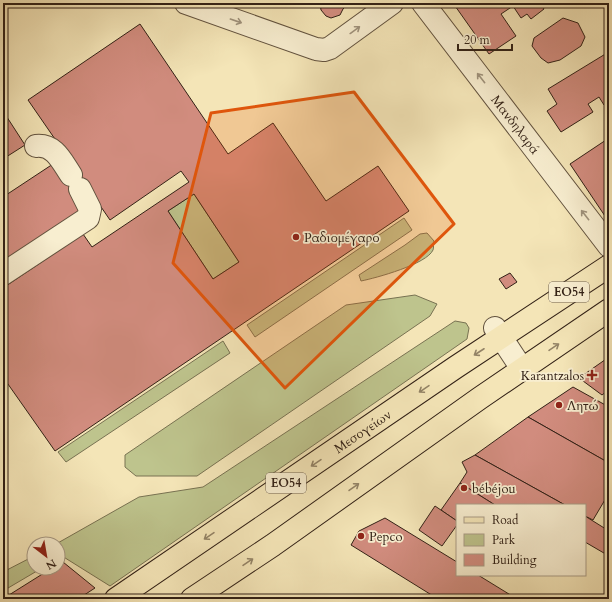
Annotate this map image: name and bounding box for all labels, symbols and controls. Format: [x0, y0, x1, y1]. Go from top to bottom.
one-way arrow [230, 17, 242, 25]
one-way arrow [349, 26, 360, 34]
scale bar [458, 26, 512, 52]
text: 20 m [464, 32, 491, 48]
one-way arrow [476, 73, 485, 84]
street label: Μανδηλαρά [487, 92, 544, 159]
one-way arrow [581, 209, 590, 220]
place label: Ραδιομέγαρο [304, 229, 379, 247]
marker: Ραδιομέγαρο [291, 232, 301, 242]
road number: ΕΟ54 [549, 282, 589, 302]
one-way arrow [548, 343, 559, 351]
one-way arrow [474, 348, 485, 356]
place label: Karantzalos [521, 367, 584, 385]
marker: Karantzalos [587, 370, 597, 380]
one-way arrow [418, 385, 429, 393]
place label: Λητώ [567, 397, 599, 415]
marker: Λητώ [554, 400, 564, 410]
street label: Μεσογείων [331, 406, 395, 458]
one-way arrow [311, 459, 322, 467]
road number: ΕΟ54 [266, 473, 306, 493]
place label: bébéjou [472, 480, 516, 498]
one-way arrow [349, 483, 360, 491]
marker: bébéjou [459, 483, 469, 493]
legend [456, 504, 586, 576]
text: Road [492, 512, 519, 528]
place label: Pepco [369, 528, 402, 546]
marker: Pepco [356, 531, 366, 541]
one-way arrow [204, 532, 215, 540]
text: Park [492, 532, 516, 548]
north arrow [26, 536, 66, 576]
text: Building [492, 552, 537, 568]
text: N [43, 555, 59, 573]
one-way arrow [242, 558, 253, 566]

